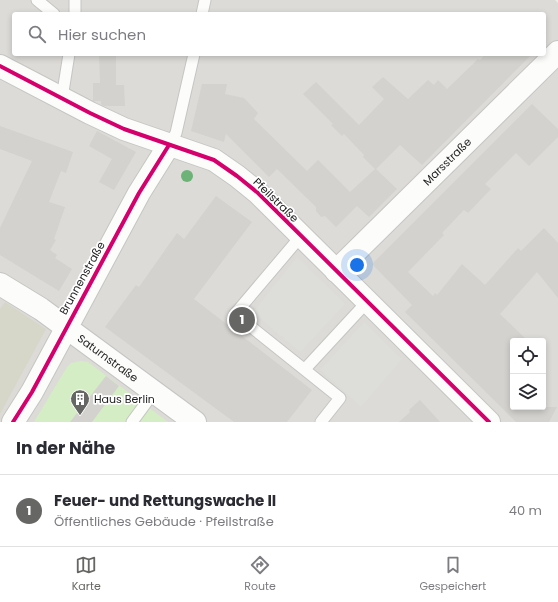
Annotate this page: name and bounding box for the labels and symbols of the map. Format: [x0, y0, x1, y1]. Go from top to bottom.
street label: Marsstraße [419, 134, 475, 189]
street label: Pfeilstraße [250, 174, 302, 226]
street label: Brunnenstraße [55, 238, 109, 317]
your location [347, 255, 367, 275]
pin: 1 [229, 305, 255, 335]
street label: Saturnstraße [74, 330, 142, 386]
building icon: Haus Berlin [69, 388, 91, 416]
place label: Haus Berlin [94, 391, 155, 407]

